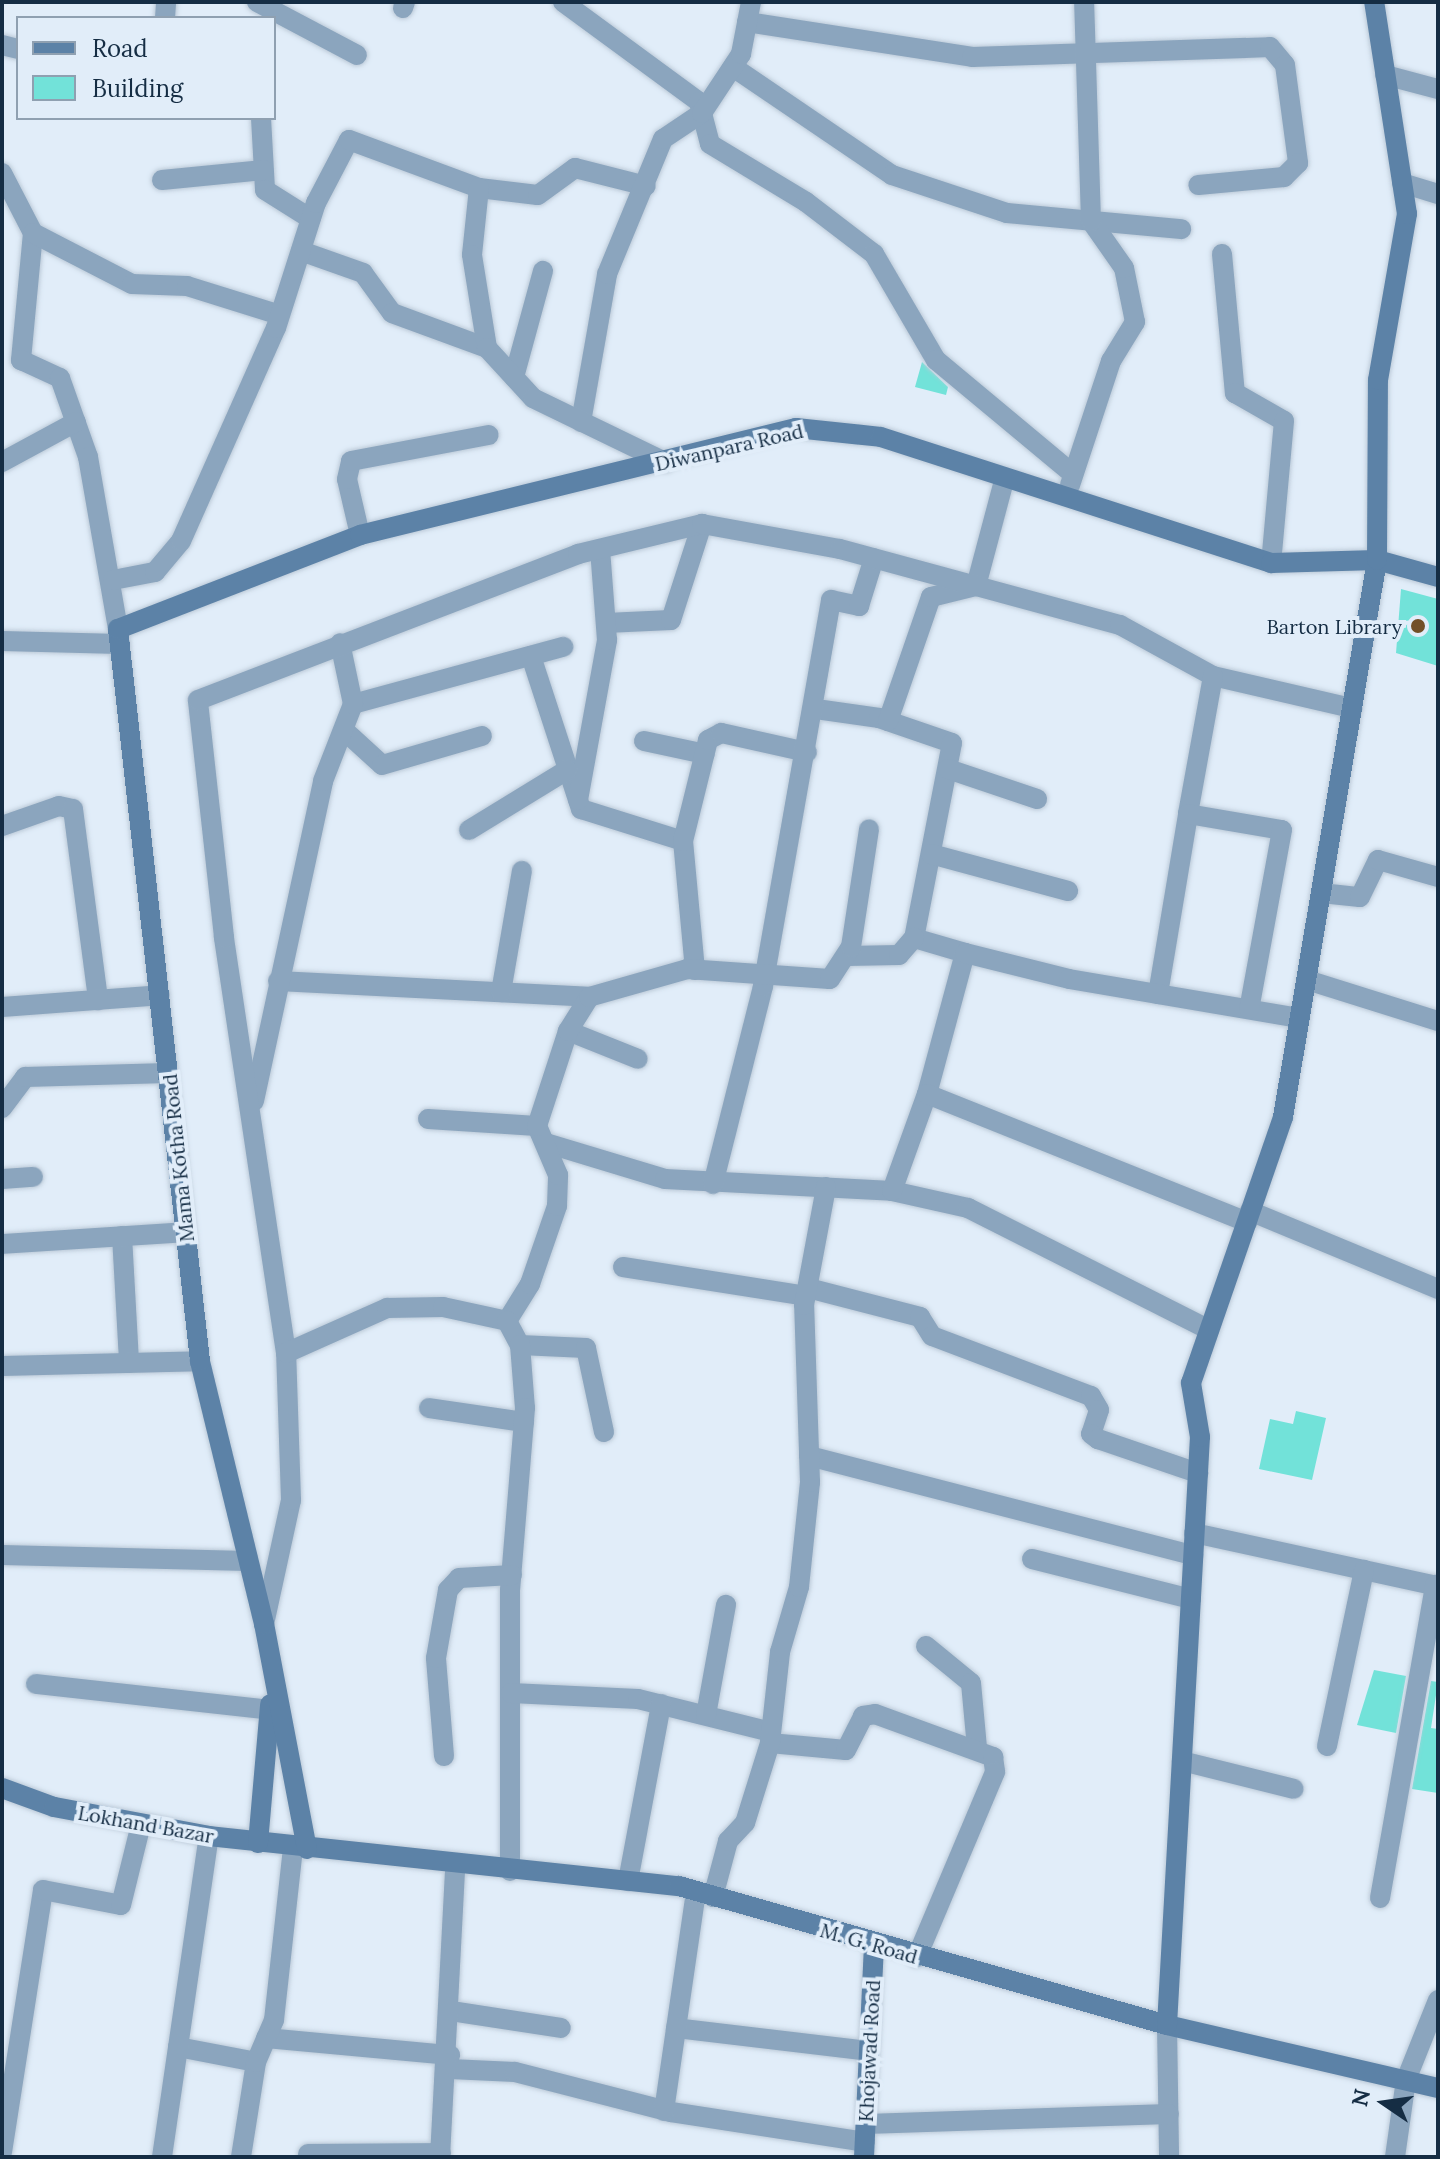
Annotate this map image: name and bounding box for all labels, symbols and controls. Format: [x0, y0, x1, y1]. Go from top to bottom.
legend [16, 16, 276, 120]
text: Road [92, 33, 148, 64]
text: Building [92, 73, 183, 104]
street label: Diwanpara Road [653, 418, 805, 476]
place label: Barton Library [1266, 614, 1402, 638]
marker: Barton Library [1409, 617, 1427, 635]
street label: Mama Kotha Road [157, 1073, 199, 1243]
street label: Lokhand Bazar [76, 1800, 216, 1848]
street label: M. G. Road [818, 1918, 920, 1968]
street label: Khojawad Road [853, 1979, 885, 2123]
north arrow [1344, 2063, 1424, 2143]
text: N [1345, 2086, 1376, 2109]

